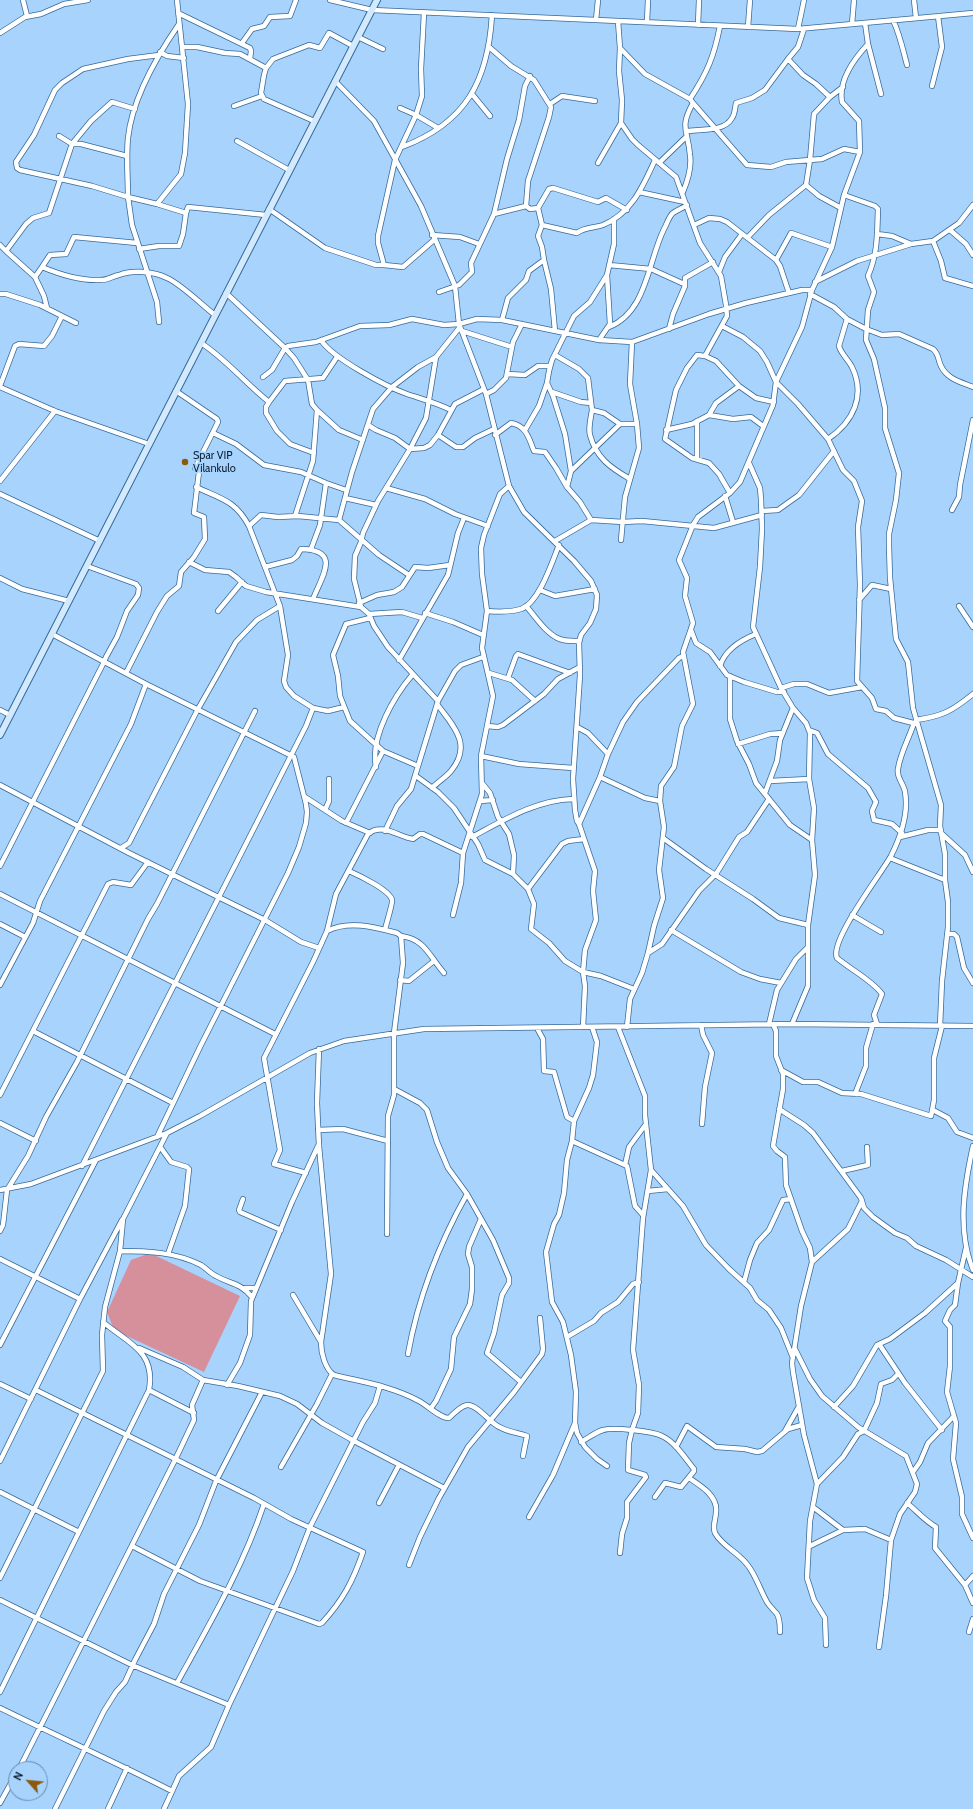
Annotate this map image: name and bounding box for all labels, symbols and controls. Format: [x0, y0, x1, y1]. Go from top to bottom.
place label: Spar VIP Vilankulo [193, 449, 236, 475]
marker: Spar VIP Vilankulo [180, 457, 190, 467]
north arrow [8, 1761, 48, 1801]
text: N [10, 1769, 26, 1783]

